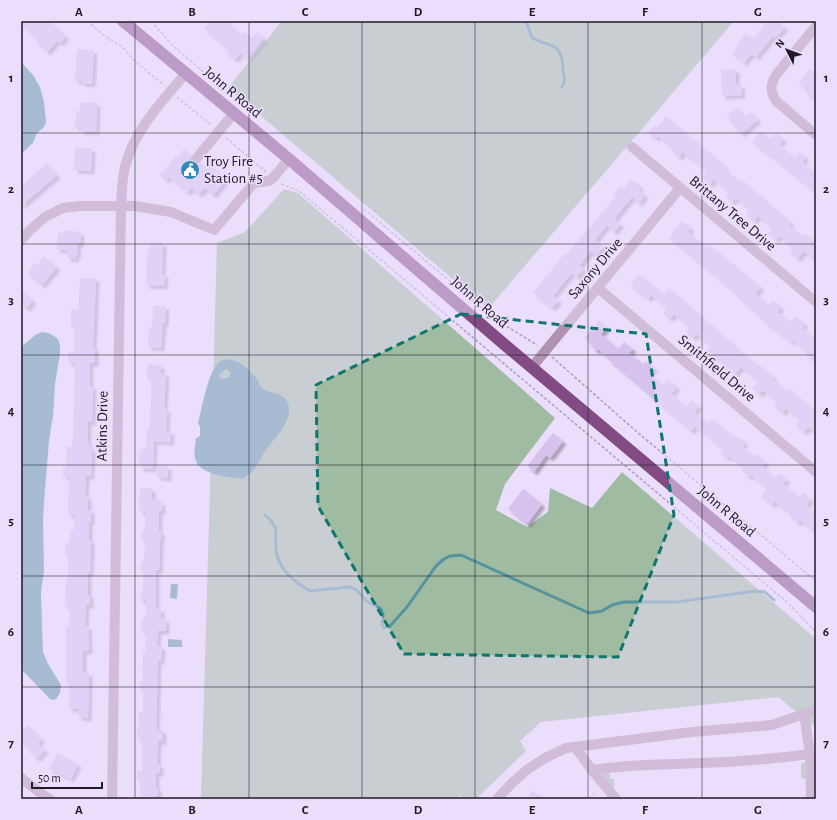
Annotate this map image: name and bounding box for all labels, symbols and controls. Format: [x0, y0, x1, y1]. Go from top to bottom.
text: A [75, 6, 83, 19]
text: B [188, 6, 196, 19]
text: C [302, 6, 309, 19]
text: D [414, 6, 423, 19]
text: E [529, 6, 536, 19]
text: F [642, 6, 649, 19]
text: G [754, 6, 762, 19]
north arrow [767, 30, 807, 70]
text: N [773, 37, 787, 50]
street label: John R Road [201, 64, 265, 121]
text: 1 [9, 72, 13, 85]
text: 1 [824, 72, 828, 85]
place label: Troy Fire Station #5 [204, 154, 263, 186]
public building icon: Troy Fire Station #5 [179, 159, 201, 181]
street label: Brittany Tree Drive [687, 173, 779, 254]
text: 2 [8, 183, 14, 196]
text: 2 [823, 183, 829, 196]
street label: Saxony Drive [566, 235, 625, 302]
street label: John R Road [448, 274, 511, 331]
text: 3 [8, 294, 14, 307]
text: 3 [823, 294, 829, 307]
street label: Smithfield Drive [675, 332, 758, 405]
street label: Atkins Drive [94, 391, 111, 461]
text: 4 [8, 405, 15, 418]
text: 4 [823, 405, 830, 418]
street label: John R Road [695, 483, 759, 540]
text: 5 [8, 515, 14, 528]
text: 5 [823, 515, 829, 528]
text: 6 [8, 626, 14, 639]
text: 6 [823, 626, 829, 639]
text: 7 [8, 737, 14, 750]
text: 7 [823, 737, 829, 750]
scale bar [32, 764, 102, 790]
text: 50 m [38, 772, 61, 784]
text: A [75, 804, 83, 817]
text: B [188, 804, 196, 817]
text: C [302, 804, 309, 817]
text: D [414, 804, 423, 817]
text: E [529, 804, 536, 817]
text: F [642, 804, 649, 817]
text: G [754, 804, 762, 817]

